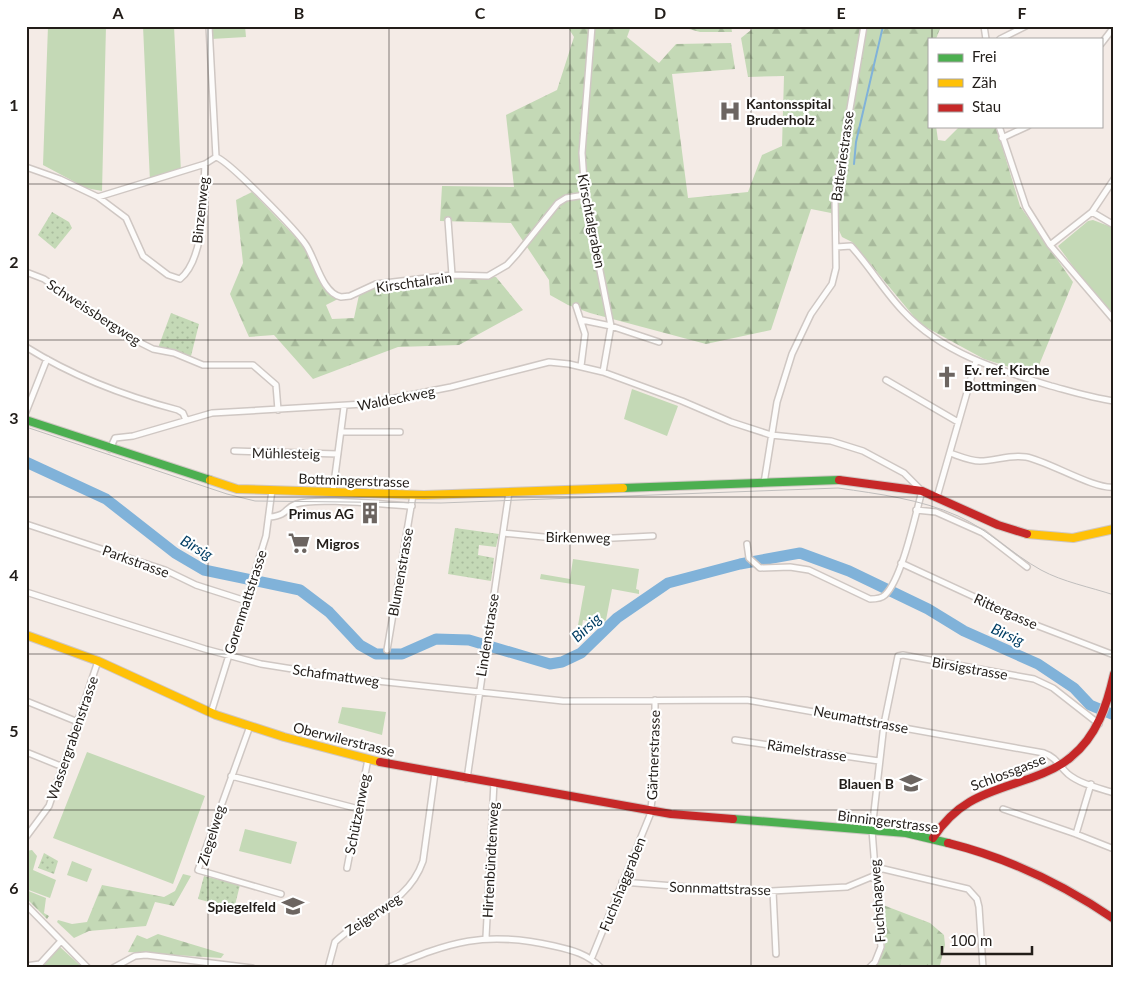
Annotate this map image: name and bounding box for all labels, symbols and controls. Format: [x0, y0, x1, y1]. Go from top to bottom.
text: A [111, 3, 124, 22]
text: B [294, 3, 304, 22]
text: C [475, 3, 486, 22]
text: D [654, 3, 666, 22]
text: E [836, 3, 846, 22]
text: F [1017, 3, 1027, 22]
legend [928, 38, 1102, 128]
text: Frei [972, 47, 997, 65]
text: Zäh [972, 73, 997, 91]
text: 1 [9, 95, 19, 114]
place label: Kantonsspital Bruderholz [746, 95, 831, 128]
text: Stau [972, 97, 1001, 115]
hospital icon: Kantonsspital Bruderholz [717, 98, 743, 124]
street label: Batteriestrasse [827, 110, 857, 202]
street label: Kirschtalgraben [575, 172, 609, 270]
street label: Binzenweg [188, 176, 212, 244]
text: 2 [9, 252, 19, 271]
street label: Kirschtalrain [375, 268, 453, 296]
street label: Schweissbergweg [44, 275, 144, 349]
place label: Ev. ref. Kirche Bottmingen [964, 361, 1050, 394]
church icon: Ev. ref. Kirche Bottmingen [934, 364, 960, 390]
street label: Waldeckweg [356, 382, 436, 414]
text: 3 [9, 408, 19, 427]
street label: Mühlesteig [252, 444, 320, 462]
street label: Bottmingerstrasse [298, 470, 410, 490]
building icon: Primus AG [357, 500, 383, 526]
place label: Primus AG [288, 505, 354, 522]
street label: Blumenstrasse [384, 527, 416, 617]
street label: Birkenweg [545, 528, 611, 546]
supermarket icon: Migros [286, 530, 312, 556]
water label: Birsig [178, 531, 217, 564]
place label: Migros [316, 535, 359, 552]
street label: Parkstrasse [100, 541, 172, 581]
street label: Gorenmattstrasse [220, 548, 270, 656]
text: 4 [9, 565, 19, 584]
street label: Rittergasse [972, 589, 1040, 633]
street label: Lindenstrasse [472, 592, 502, 678]
water label: Birsig [567, 608, 605, 645]
water label: Birsig [989, 619, 1028, 649]
street label: Birsigstrasse [931, 653, 1009, 683]
street label: Schafmattweg [292, 661, 380, 689]
street label: Wassergrabenstrasse [43, 674, 101, 802]
street label: Neumattstrasse [812, 701, 910, 737]
street label: Gärtnerstrasse [643, 710, 663, 800]
street label: Oberwilerstrasse [291, 718, 397, 760]
text: 5 [9, 721, 19, 740]
street label: Rämelstrasse [766, 735, 848, 765]
street label: Schlossgasse [968, 750, 1048, 794]
school or university icon: Blauen B [898, 770, 924, 796]
street label: Schützenweg [341, 772, 373, 856]
place label: Blauen B [838, 775, 894, 792]
street label: Hirtenbündtenweg [478, 802, 502, 918]
street label: Ziegelweg [194, 803, 228, 867]
street label: Binningerstrasse [837, 806, 939, 836]
street label: Fuchshaggraben [595, 834, 649, 934]
street label: Fuchshagweg [866, 859, 888, 943]
text: 6 [9, 878, 19, 897]
street label: Sonnmattstrasse [669, 878, 771, 898]
street label: Zeigerweg [342, 889, 404, 939]
school or university icon: Spiegelfeld [280, 893, 306, 919]
place label: Spiegelfeld [208, 898, 276, 915]
scale bar [942, 924, 1032, 956]
text: 100 m [950, 931, 992, 949]

